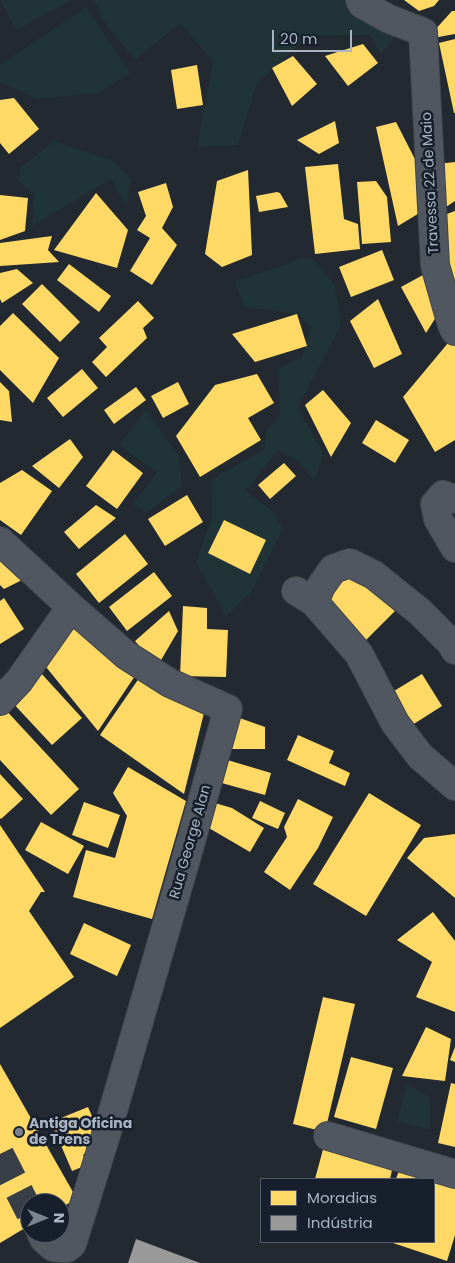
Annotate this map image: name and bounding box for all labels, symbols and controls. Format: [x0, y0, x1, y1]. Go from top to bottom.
scale bar [275, 20, 355, 52]
text: 20 m [280, 28, 318, 49]
street label: Travessa 22 de Maio [419, 112, 443, 254]
street label: Rua George Alan [167, 783, 215, 901]
place label: Antiga Oficina de Trens [29, 1116, 132, 1148]
marker: Antiga Oficina de Trens [13, 1126, 25, 1138]
legend [260, 1178, 435, 1243]
text: Moradias [307, 1187, 377, 1208]
north arrow [20, 1193, 70, 1243]
text: Indústria [307, 1212, 373, 1233]
text: N [49, 1213, 69, 1223]

